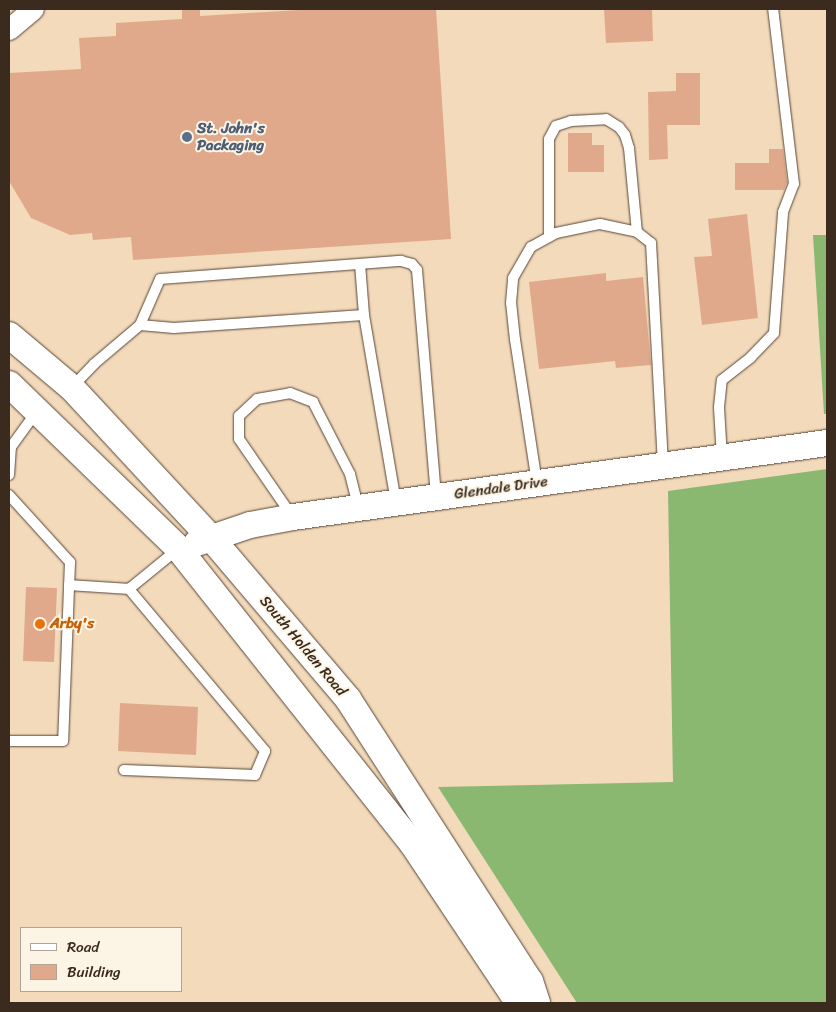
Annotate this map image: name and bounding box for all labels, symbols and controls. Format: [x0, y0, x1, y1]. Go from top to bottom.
place label: St. John's Packaging [197, 119, 264, 154]
marker: St. John's Packaging [181, 131, 193, 143]
street label: Glendale Drive [453, 473, 549, 503]
street label: South Holden Road [256, 592, 350, 700]
place label: Arby's [50, 615, 94, 633]
marker: Arby's [34, 618, 46, 630]
legend [20, 927, 182, 992]
text: Road [67, 934, 99, 960]
text: Building [67, 959, 121, 985]

